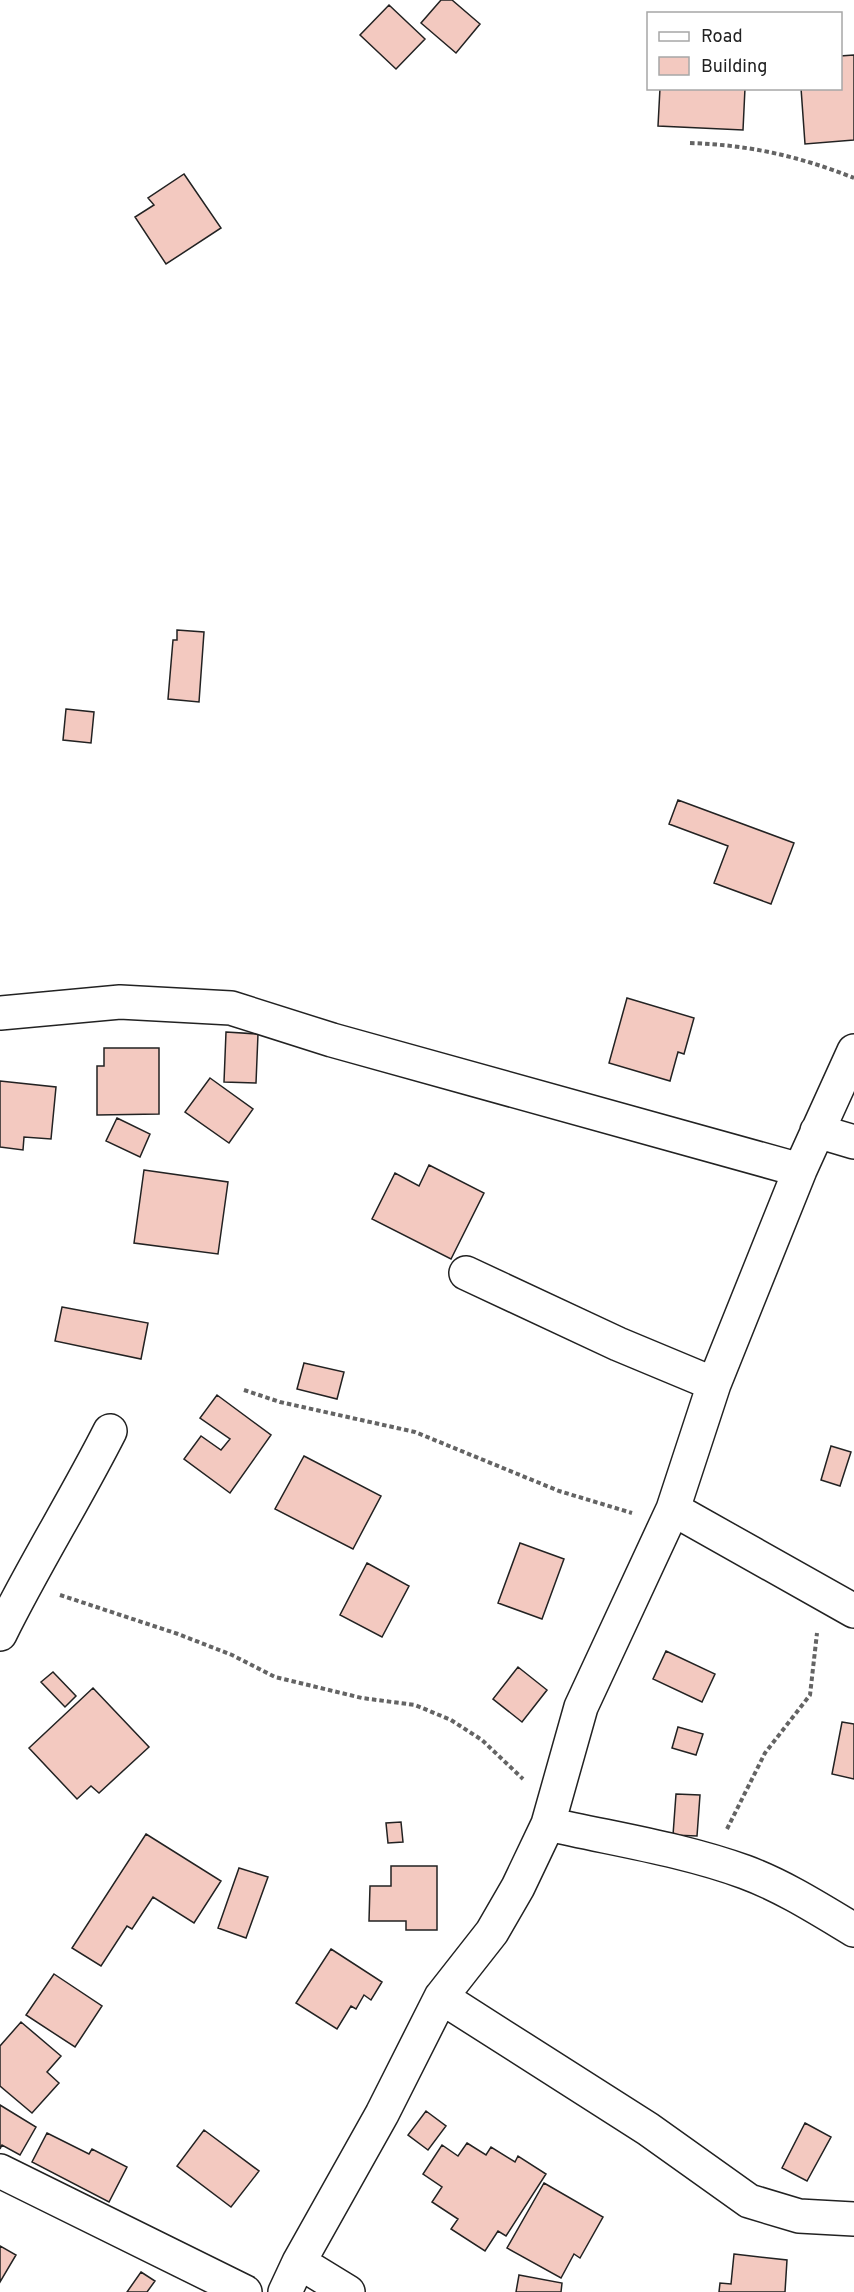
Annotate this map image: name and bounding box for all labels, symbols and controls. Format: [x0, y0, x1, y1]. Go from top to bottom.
legend [647, 12, 842, 90]
text: Road [701, 26, 743, 49]
text: Building [701, 56, 767, 79]

